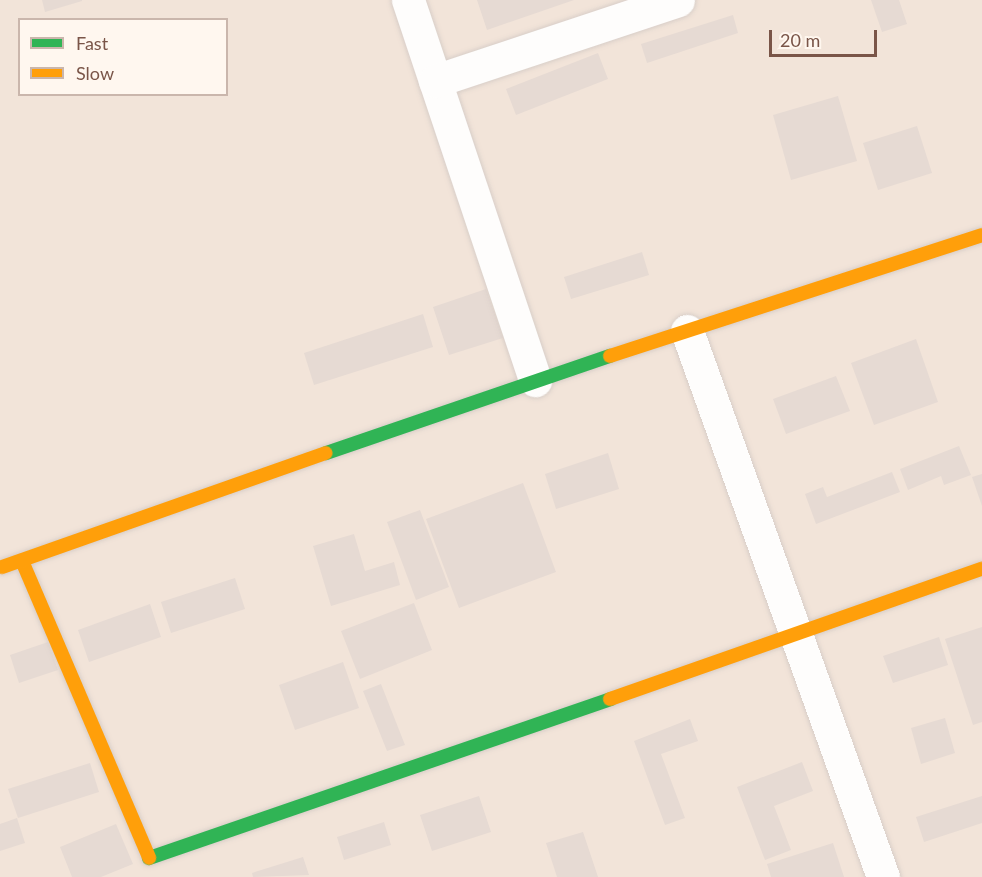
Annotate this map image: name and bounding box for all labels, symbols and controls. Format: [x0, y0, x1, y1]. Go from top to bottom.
legend [18, 18, 228, 96]
scale bar [772, 18, 880, 56]
text: 20 m [780, 29, 820, 51]
text: Fast [76, 32, 108, 54]
text: Slow [76, 62, 114, 84]

